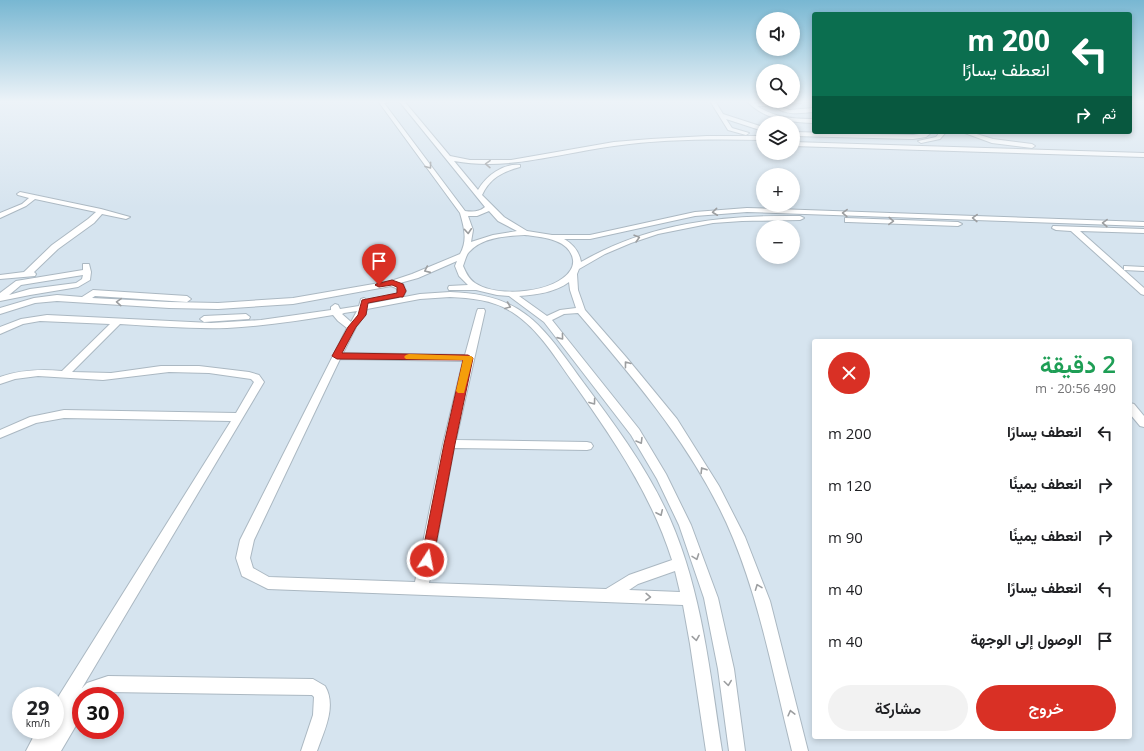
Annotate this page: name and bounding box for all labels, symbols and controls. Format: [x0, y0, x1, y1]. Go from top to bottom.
map controls [756, 12, 800, 264]
button: sound [756, 12, 800, 56]
text: 200 m [967, 21, 1050, 59]
icon: left [1064, 28, 1116, 80]
text: انعطف يسارًا [962, 57, 1050, 81]
button: search [756, 64, 800, 108]
text: ثم [1102, 103, 1116, 123]
icon: right [1072, 104, 1094, 126]
button: layers [756, 116, 800, 160]
one-way arrow [485, 159, 491, 168]
one-way arrow [424, 162, 431, 169]
button: + [756, 168, 800, 212]
one-way arrow [712, 207, 718, 216]
one-way arrow [842, 208, 848, 217]
one-way arrow [972, 214, 978, 222]
one-way arrow [888, 217, 894, 226]
one-way arrow [1102, 218, 1108, 227]
button: − [756, 220, 800, 264]
one-way arrow [464, 228, 473, 234]
one-way arrow [633, 234, 640, 243]
pin [362, 244, 396, 285]
icon: arrive [368, 250, 390, 272]
one-way arrow [424, 266, 431, 274]
one-way arrow [116, 297, 122, 306]
one-way arrow [504, 302, 511, 310]
one-way arrow [557, 333, 564, 340]
text: 2 دقيقة [1040, 347, 1116, 380]
button: close [828, 352, 870, 394]
one-way arrow [625, 362, 632, 369]
text: 490 m · 20:56 [1035, 379, 1116, 397]
one-way arrow [588, 398, 595, 405]
text: انعطف يسارًا [1007, 421, 1082, 441]
icon: left [1094, 422, 1116, 444]
text: 200 m [828, 423, 872, 443]
one-way arrow [635, 437, 643, 444]
one-way arrow [700, 467, 707, 474]
text: انعطف يمينًا [1009, 473, 1082, 493]
icon: right [1094, 474, 1116, 496]
text: 120 m [828, 475, 872, 495]
one-way arrow [655, 509, 663, 517]
text: انعطف يمينًا [1009, 525, 1082, 545]
icon: right [1094, 526, 1116, 548]
text: 90 m [828, 527, 863, 547]
position arrow [406, 539, 448, 581]
one-way arrow [692, 554, 700, 561]
text: انعطف يسارًا [1007, 577, 1082, 597]
icon: left [1094, 578, 1116, 600]
text: 40 m [828, 579, 863, 599]
one-way arrow [754, 584, 762, 591]
one-way arrow [645, 593, 651, 601]
text: الوصول إلى الوجهة [971, 629, 1082, 649]
icon: arrive [1094, 630, 1116, 652]
text: 40 m [828, 631, 863, 651]
one-way arrow [691, 635, 700, 641]
one-way arrow [723, 680, 732, 686]
button: مشاركة [828, 685, 968, 731]
button: خروج [976, 685, 1116, 731]
speed limit sign: 30 [72, 687, 124, 739]
text: 29 [27, 694, 49, 721]
one-way arrow [787, 710, 795, 716]
text: km/h [26, 716, 50, 730]

